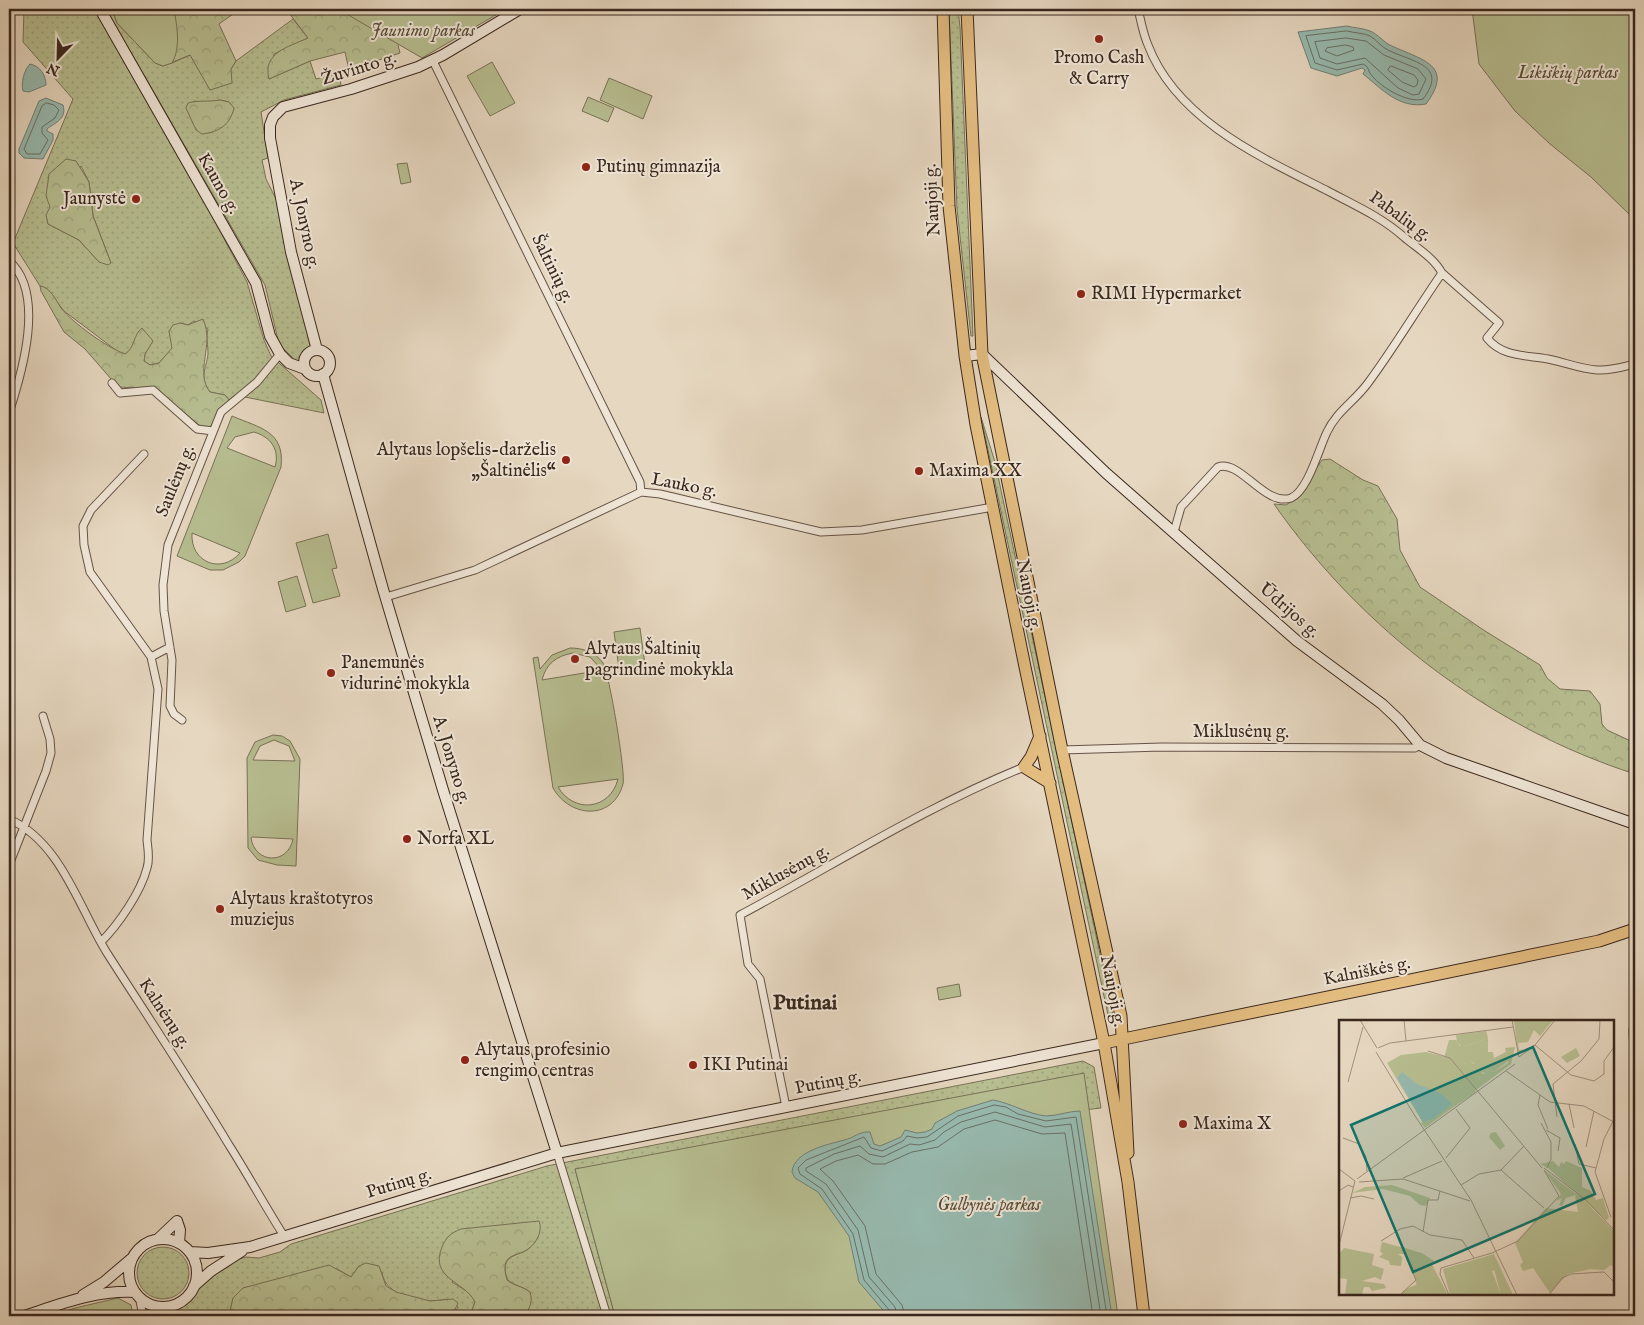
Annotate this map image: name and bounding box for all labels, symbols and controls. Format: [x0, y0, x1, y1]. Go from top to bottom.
park label: Jaunimo parkas [371, 20, 476, 43]
north arrow [32, 32, 82, 82]
marker: Promo Cash & Carry [1093, 33, 1105, 45]
street label: Žuvinto g. [318, 46, 399, 91]
place label: Promo Cash & Carry [1054, 47, 1145, 91]
text: N [44, 58, 63, 80]
park label: Likiškių parkas [1517, 62, 1619, 85]
street label: Kauno g. [191, 149, 245, 219]
place label: Putinų gimnazija [596, 156, 721, 179]
marker: Putinų gimnazija [580, 161, 592, 173]
street label: Naujoji g. [920, 163, 946, 237]
street label: A. Jonyno g. [283, 176, 325, 271]
street label: Pabalių g. [1364, 187, 1436, 247]
place label: Jaunystė [61, 188, 126, 211]
marker: Jaunystė [130, 193, 142, 205]
street label: Šaltinių g. [525, 230, 580, 307]
place label: RIMI Hypermarket [1091, 283, 1242, 306]
marker: RIMI Hypermarket [1075, 288, 1087, 300]
place label: Alytaus lopšelis-darželis „Šaltinėlis“ [376, 439, 556, 483]
street label: Saulėnų g. [151, 442, 201, 520]
marker: Alytaus lopšelis-darželis „Šaltinėlis“ [560, 454, 572, 466]
place label: Maxima XX [929, 460, 1022, 483]
marker: Maxima XX [913, 465, 925, 477]
street label: Lauko g. [649, 468, 719, 504]
street label: Naujoji g. [1010, 557, 1046, 633]
street label: Ūdrijos g. [1254, 578, 1324, 644]
place label: Alytaus Šaltinių pagrindinė mokykla [584, 636, 734, 682]
place label: Panemunės vidurinė mokykla [341, 652, 470, 696]
marker: Alytaus Šaltinių pagrindinė mokykla [569, 653, 581, 665]
marker: Panemunės vidurinė mokykla [325, 667, 337, 679]
street label: A. Jonyno g. [426, 712, 475, 807]
street label: Miklusėnų g. [1193, 721, 1289, 744]
place label: Norfa XL [417, 828, 494, 851]
marker: Norfa XL [401, 833, 413, 845]
street label: Miklusėnų g. [738, 840, 834, 906]
place label: Alytaus kraštotyros muziejus [229, 888, 373, 932]
marker: Alytaus kraštotyros muziejus [214, 903, 226, 915]
street label: Kalniškės g. [1322, 952, 1412, 992]
street label: Naujoji g. [1094, 953, 1130, 1029]
street label: Kalnėnų g. [133, 974, 195, 1054]
district label: Putinai [773, 989, 837, 1017]
inset map [1339, 1020, 1614, 1295]
place label: Alytaus profesinio rengimo centras [474, 1039, 610, 1083]
marker: Alytaus profesinio rengimo centras [459, 1054, 471, 1066]
place label: IKI Putinai [703, 1054, 789, 1077]
marker: IKI Putinai [687, 1059, 699, 1071]
street label: Putinų g. [793, 1065, 863, 1101]
place label: Maxima X [1193, 1113, 1272, 1136]
marker: Maxima X [1177, 1118, 1189, 1130]
street label: Putinų g. [364, 1163, 434, 1205]
park label: Gulbynės parkas [937, 1194, 1042, 1217]

